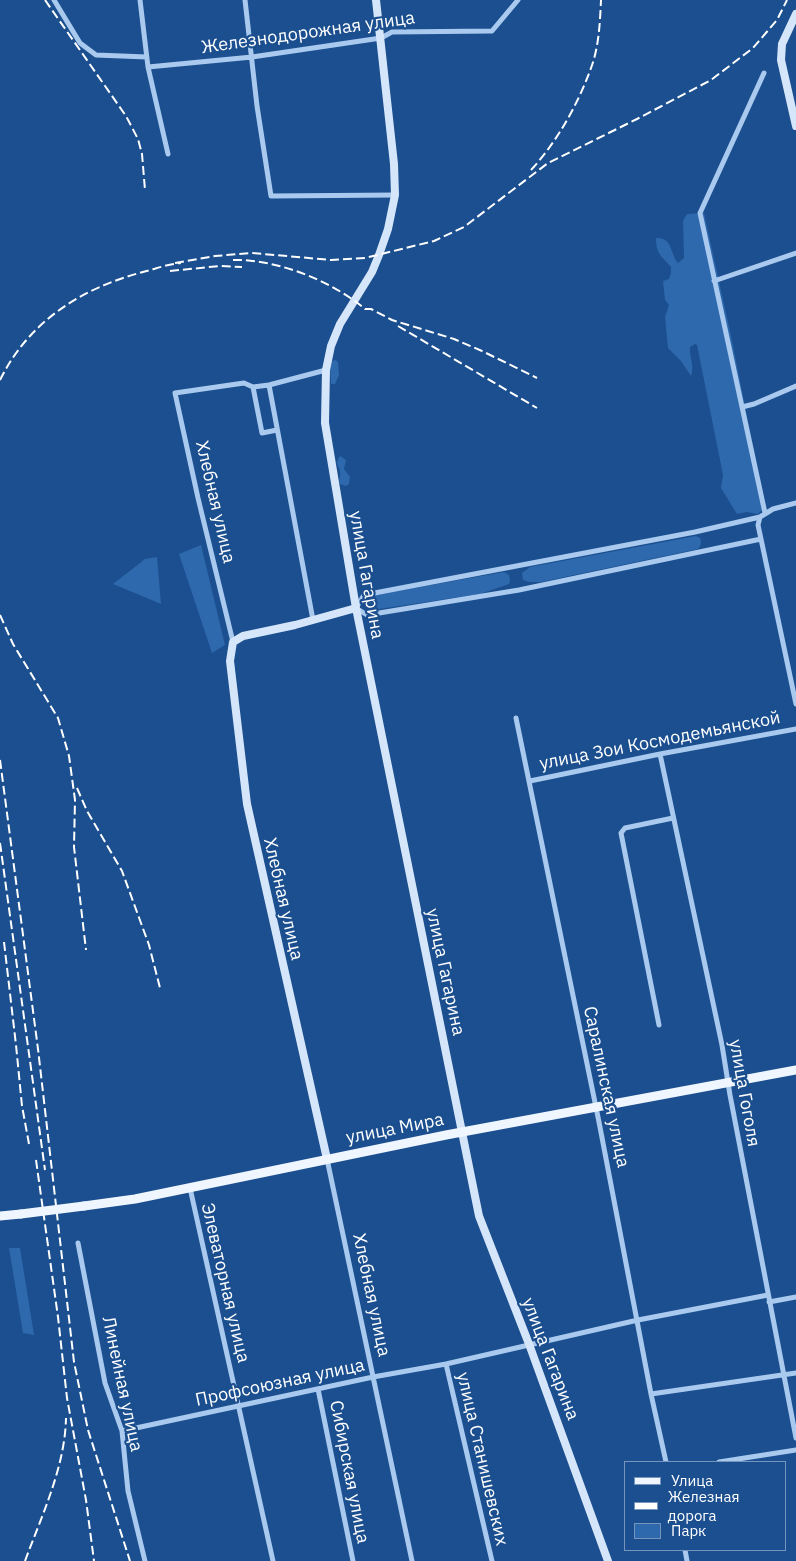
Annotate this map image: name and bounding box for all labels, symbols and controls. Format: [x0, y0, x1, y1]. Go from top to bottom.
street label: Железнодорожная улица [200, 7, 416, 59]
street label: Хлебная улица [190, 439, 240, 565]
street label: улица Гагарина [344, 509, 388, 641]
street label: улица Зои Космодемьянской [538, 707, 782, 775]
street label: Хлебная улица [258, 836, 308, 962]
street label: улица Гагарина [421, 906, 469, 1038]
street label: Саралинская улица [578, 1004, 634, 1170]
street label: улица Гоголя [724, 1038, 764, 1148]
street label: улица Мира [344, 1109, 446, 1149]
street label: Элеваторная улица [196, 1201, 254, 1365]
street label: Хлебная улица [347, 1231, 395, 1359]
street label: улица Гагарина [517, 1295, 583, 1423]
street label: Линейная улица [97, 1314, 147, 1454]
street label: Профсоюзная улица [193, 1355, 367, 1411]
street label: улица Станишевских [452, 1370, 512, 1548]
street label: Сибирская улица [325, 1399, 373, 1545]
legend [624, 1461, 786, 1551]
text: Улица [671, 1471, 713, 1490]
text: Железная дорога [668, 1487, 739, 1525]
text: Парк [671, 1521, 706, 1540]

